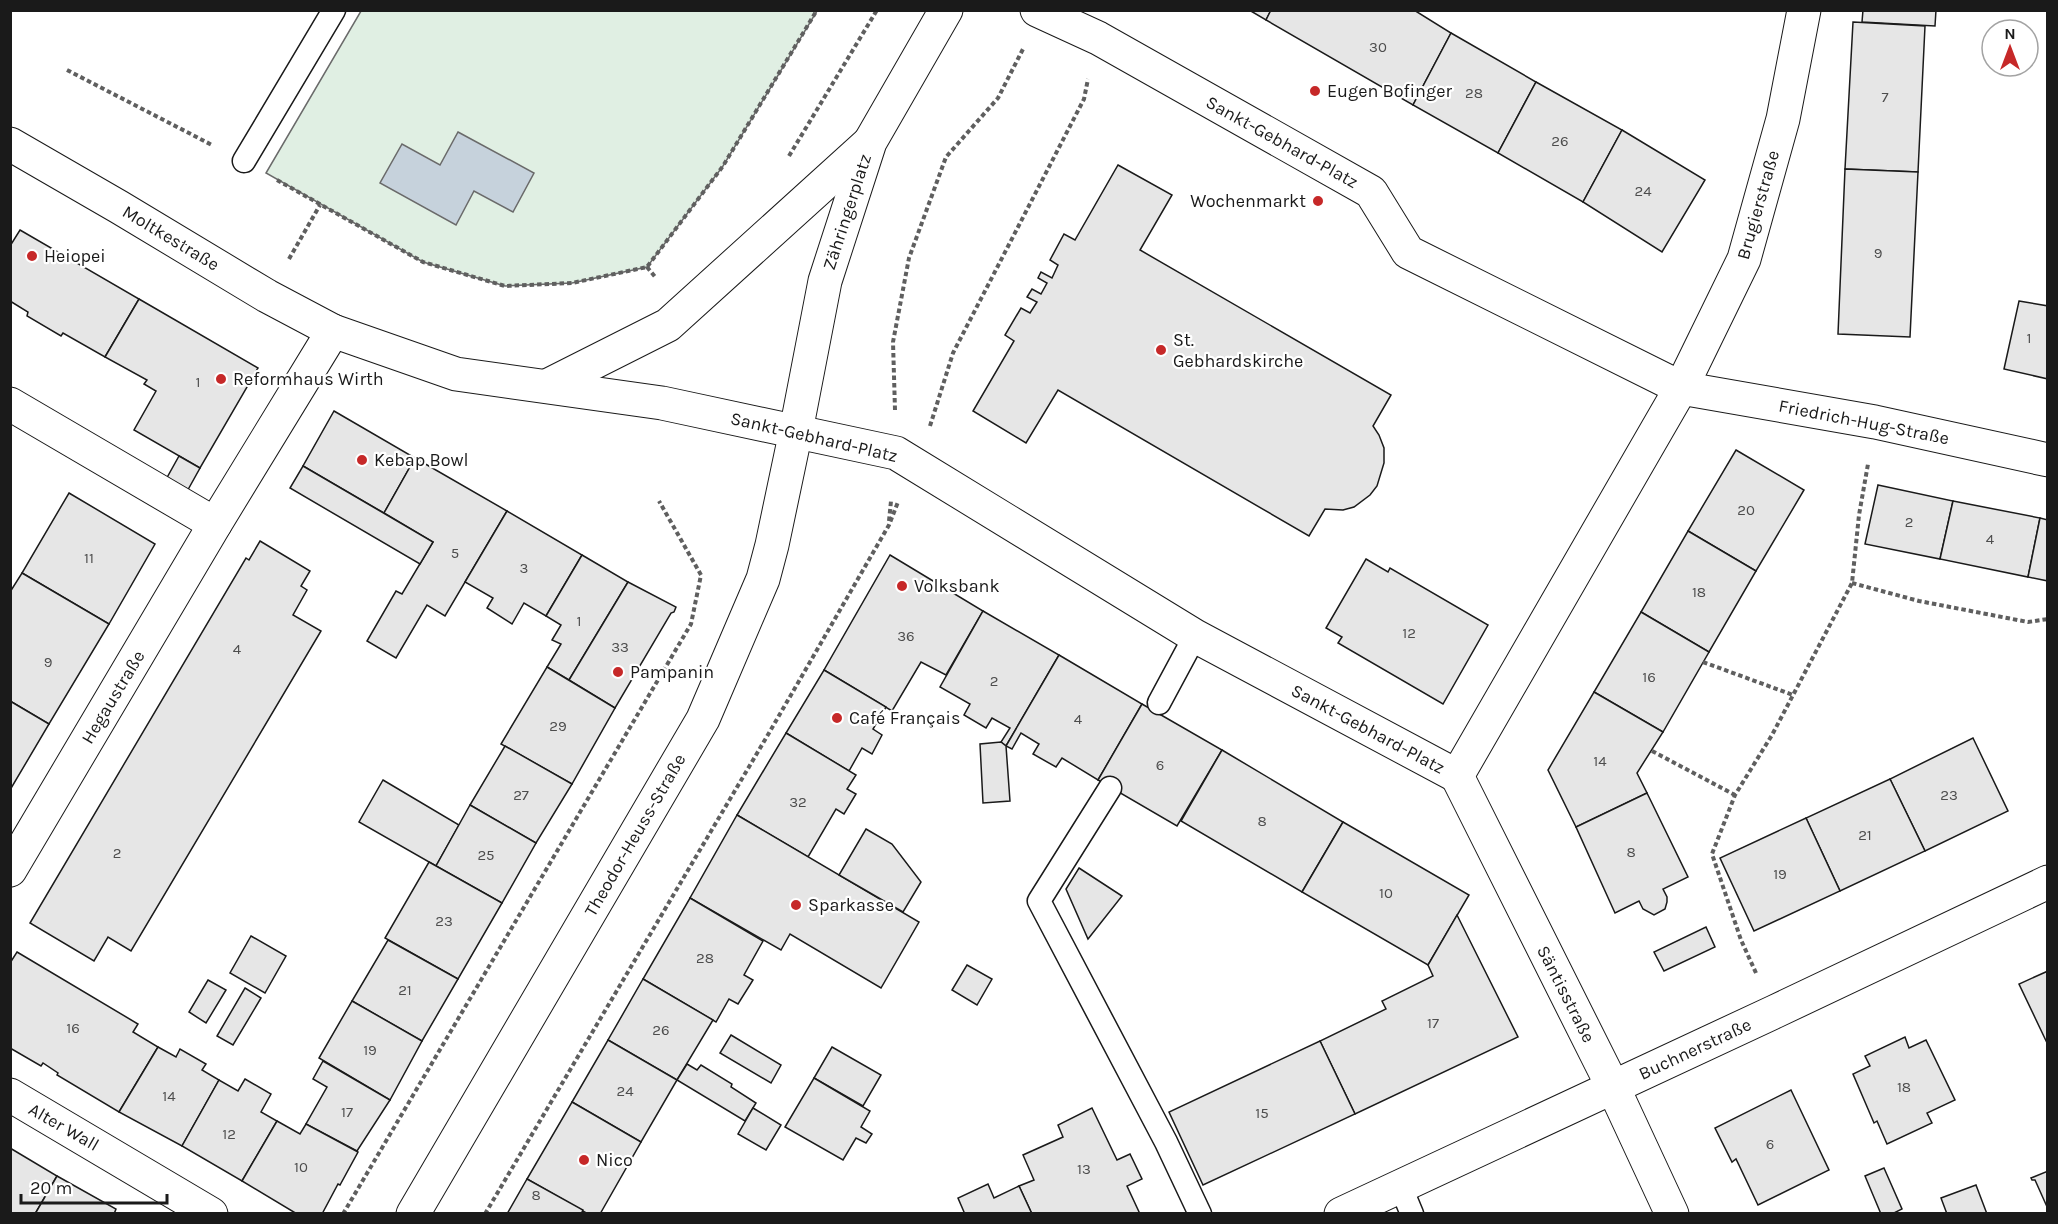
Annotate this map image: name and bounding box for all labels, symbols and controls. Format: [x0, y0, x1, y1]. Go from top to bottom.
north arrow [1980, 18, 2040, 78]
text: N [2004, 24, 2016, 43]
house number: 30 [1369, 38, 1387, 56]
place label: Eugen Bofinger [1327, 80, 1452, 102]
marker: Eugen Bofinger [1308, 84, 1322, 98]
house number: 28 [1465, 84, 1483, 102]
house number: 7 [1881, 88, 1889, 106]
street label: Sankt-Gebhard-Platz [1202, 91, 1362, 193]
house number: 26 [1551, 132, 1569, 150]
street label: Brugierstraße [1732, 148, 1784, 262]
street label: Zähringerplatz [818, 151, 876, 273]
house number: 24 [1634, 182, 1652, 200]
place label: Wochenmarkt [1190, 190, 1306, 212]
marker: Wochenmarkt [1311, 194, 1325, 208]
street label: Moltkestraße [119, 200, 223, 276]
house number: 9 [1874, 244, 1882, 262]
place label: Heiopei [44, 245, 106, 267]
marker: Heiopei [25, 249, 39, 263]
place label: St. Gebhardskirche [1173, 329, 1303, 372]
house number: 1 [2027, 329, 2031, 347]
marker: St. Gebhardskirche [1154, 343, 1168, 357]
place label: Reformhaus Wirth [233, 368, 384, 390]
marker: Reformhaus Wirth [214, 372, 228, 386]
house number: 1 [196, 373, 200, 391]
street label: Friedrich-Hug-Straße [1777, 395, 1951, 449]
street label: Sankt-Gebhard-Platz [728, 407, 900, 467]
place label: Kebap Bowl [374, 449, 469, 471]
marker: Kebap Bowl [355, 453, 369, 467]
house number: 20 [1737, 501, 1755, 519]
house number: 2 [1905, 513, 1913, 531]
house number: 4 [1986, 530, 1995, 548]
house number: 5 [451, 544, 459, 562]
house number: 11 [84, 549, 94, 567]
house number: 3 [520, 559, 528, 577]
place label: Volksbank [914, 575, 1000, 597]
marker: Volksbank [895, 579, 909, 593]
house number: 18 [1692, 583, 1706, 601]
house number: 1 [577, 612, 581, 630]
house number: 12 [1402, 624, 1416, 642]
house number: 36 [897, 627, 915, 645]
house number: 33 [611, 638, 629, 656]
house number: 4 [233, 640, 242, 658]
street label: Hegaustraße [76, 646, 150, 748]
house number: 9 [44, 653, 52, 671]
place label: Pampanin [630, 661, 714, 683]
marker: Pampanin [611, 665, 625, 679]
house number: 16 [1642, 668, 1656, 686]
house number: 2 [990, 672, 998, 690]
street label: Sankt-Gebhard-Platz [1287, 679, 1449, 779]
place label: Café Français [849, 707, 960, 729]
house number: 4 [1074, 710, 1083, 728]
marker: Café Français [830, 711, 844, 725]
house number: 29 [549, 717, 567, 735]
street label: Theodor-Heuss-Straße [579, 750, 691, 920]
house number: 14 [1593, 752, 1607, 770]
house number: 6 [1156, 756, 1164, 774]
house number: 27 [513, 786, 529, 804]
house number: 23 [1940, 786, 1958, 804]
house number: 32 [789, 793, 807, 811]
house number: 8 [1257, 812, 1267, 830]
house number: 21 [1858, 826, 1872, 844]
house number: 8 [1626, 843, 1636, 861]
house number: 2 [113, 844, 121, 862]
house number: 25 [477, 846, 495, 864]
house number: 19 [1773, 865, 1787, 883]
house number: 10 [1379, 884, 1393, 902]
place label: Sparkasse [808, 894, 894, 916]
marker: Sparkasse [789, 898, 803, 912]
house number: 23 [435, 912, 453, 930]
street label: Säntisstraße [1532, 942, 1600, 1046]
house number: 28 [696, 949, 714, 967]
house number: 21 [398, 981, 412, 999]
street label: Buchnerstraße [1635, 1013, 1755, 1085]
house number: 17 [1427, 1014, 1439, 1032]
house number: 16 [66, 1019, 80, 1037]
house number: 26 [652, 1021, 670, 1039]
house number: 19 [363, 1041, 377, 1059]
house number: 18 [1897, 1078, 1911, 1096]
house number: 24 [616, 1082, 634, 1100]
house number: 14 [162, 1087, 176, 1105]
street label: Alter Wall [25, 1098, 103, 1156]
house number: 17 [341, 1103, 353, 1121]
house number: 15 [1255, 1104, 1269, 1122]
house number: 12 [222, 1125, 236, 1143]
house number: 6 [1766, 1135, 1774, 1153]
place label: Nico [596, 1149, 633, 1171]
marker: Nico [577, 1153, 591, 1167]
house number: 10 [294, 1158, 308, 1176]
house number: 13 [1077, 1160, 1091, 1178]
scale bar [21, 1167, 166, 1205]
text: 20 m [30, 1177, 72, 1199]
house number: 8 [531, 1186, 541, 1204]

